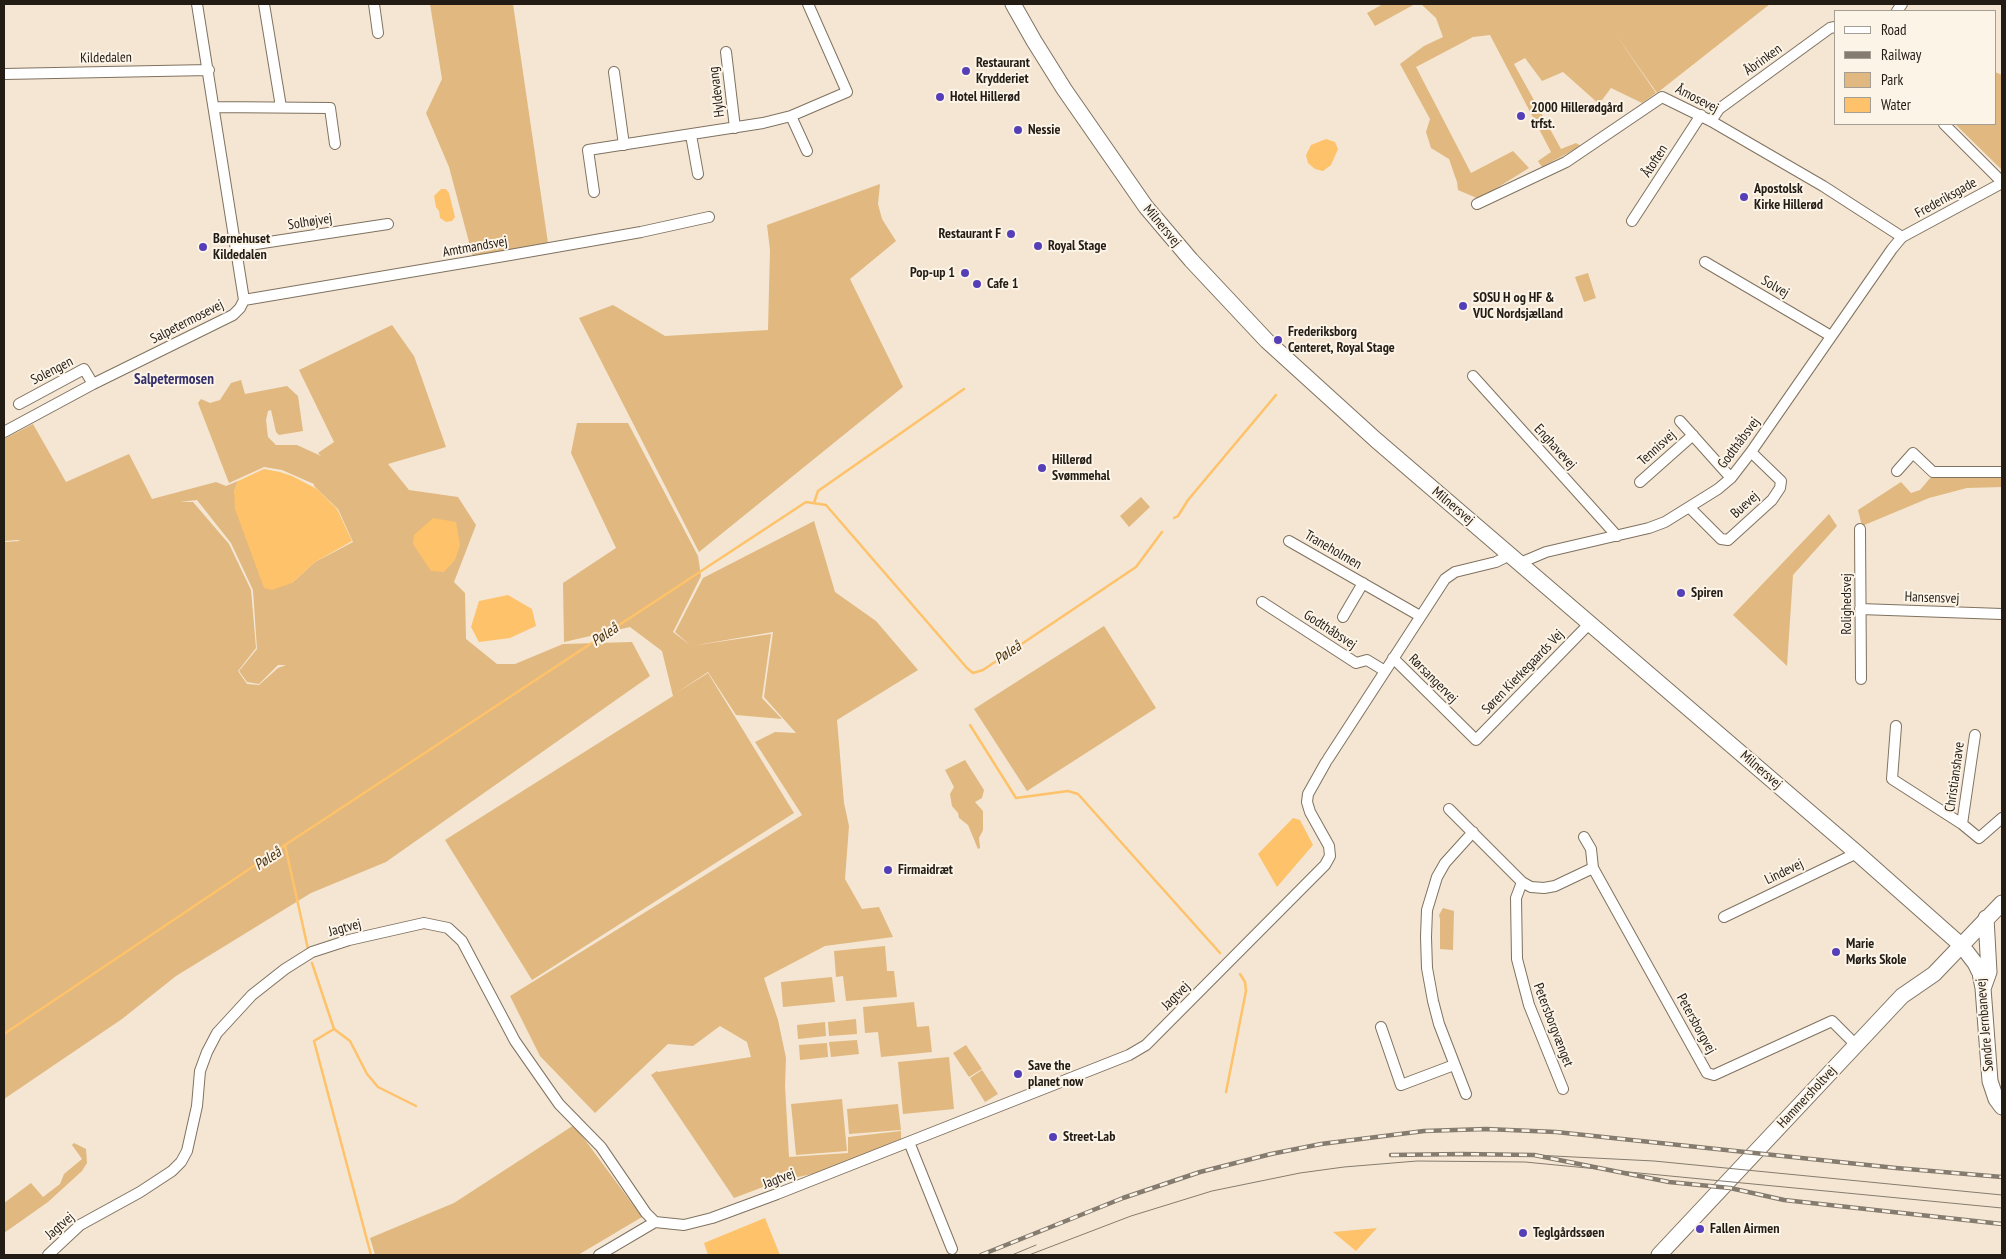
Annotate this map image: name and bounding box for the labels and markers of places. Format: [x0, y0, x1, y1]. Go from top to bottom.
place label: Restaurant Krydderiet [976, 55, 1030, 88]
marker: Restaurant Krydderiet [960, 65, 972, 77]
place label: Hotel Hillerød [950, 89, 1020, 105]
marker: Hotel Hillerød [934, 91, 946, 103]
place label: 2000 Hillerødgård trfst. [1531, 100, 1623, 132]
marker: 2000 Hillerødgård trfst. [1515, 110, 1527, 122]
place label: Nessie [1028, 122, 1060, 138]
marker: Nessie [1012, 124, 1024, 136]
place label: Apostolsk Kirke Hillerød [1754, 181, 1823, 213]
marker: Apostolsk Kirke Hillerød [1738, 191, 1750, 203]
place label: Restaurant F [939, 226, 1001, 242]
marker: Restaurant F [1005, 228, 1017, 240]
place label: Børnehuset Kildedalen [213, 231, 270, 264]
place label: Royal Stage [1048, 238, 1106, 254]
marker: Royal Stage [1032, 240, 1044, 252]
marker: Børnehuset Kildedalen [197, 241, 209, 253]
place label: Pop-up 1 [910, 265, 955, 281]
marker: Pop-up 1 [959, 267, 971, 279]
place label: Cafe 1 [987, 276, 1018, 292]
marker: Cafe 1 [971, 278, 983, 290]
place label: SOSU H og HF & VUC Nordsjælland [1473, 290, 1563, 322]
marker: SOSU H og HF & VUC Nordsjælland [1457, 300, 1469, 312]
place label: Frederiksborg Centeret, Royal Stage [1288, 324, 1395, 357]
marker: Frederiksborg Centeret, Royal Stage [1272, 334, 1284, 346]
place label: Hillerød Svømmehal [1052, 452, 1110, 484]
marker: Hillerød Svømmehal [1036, 462, 1048, 474]
place label: Spiren [1691, 585, 1723, 601]
marker: Spiren [1675, 587, 1687, 599]
place label: Firmaidræt [898, 862, 953, 878]
marker: Firmaidræt [882, 864, 894, 876]
place label: Marie Mørks Skole [1846, 936, 1907, 969]
marker: Marie Mørks Skole [1830, 946, 1842, 958]
place label: Save the planet now [1028, 1058, 1083, 1090]
marker: Save the planet now [1012, 1068, 1024, 1080]
place label: Street-Lab [1063, 1129, 1115, 1145]
marker: Street-Lab [1047, 1131, 1059, 1143]
place label: Fallen Airmen [1710, 1221, 1779, 1237]
marker: Fallen Airmen [1694, 1223, 1706, 1235]
place label: Teglgårdssøen [1533, 1225, 1604, 1241]
marker: Teglgårdssøen [1517, 1227, 1529, 1239]

